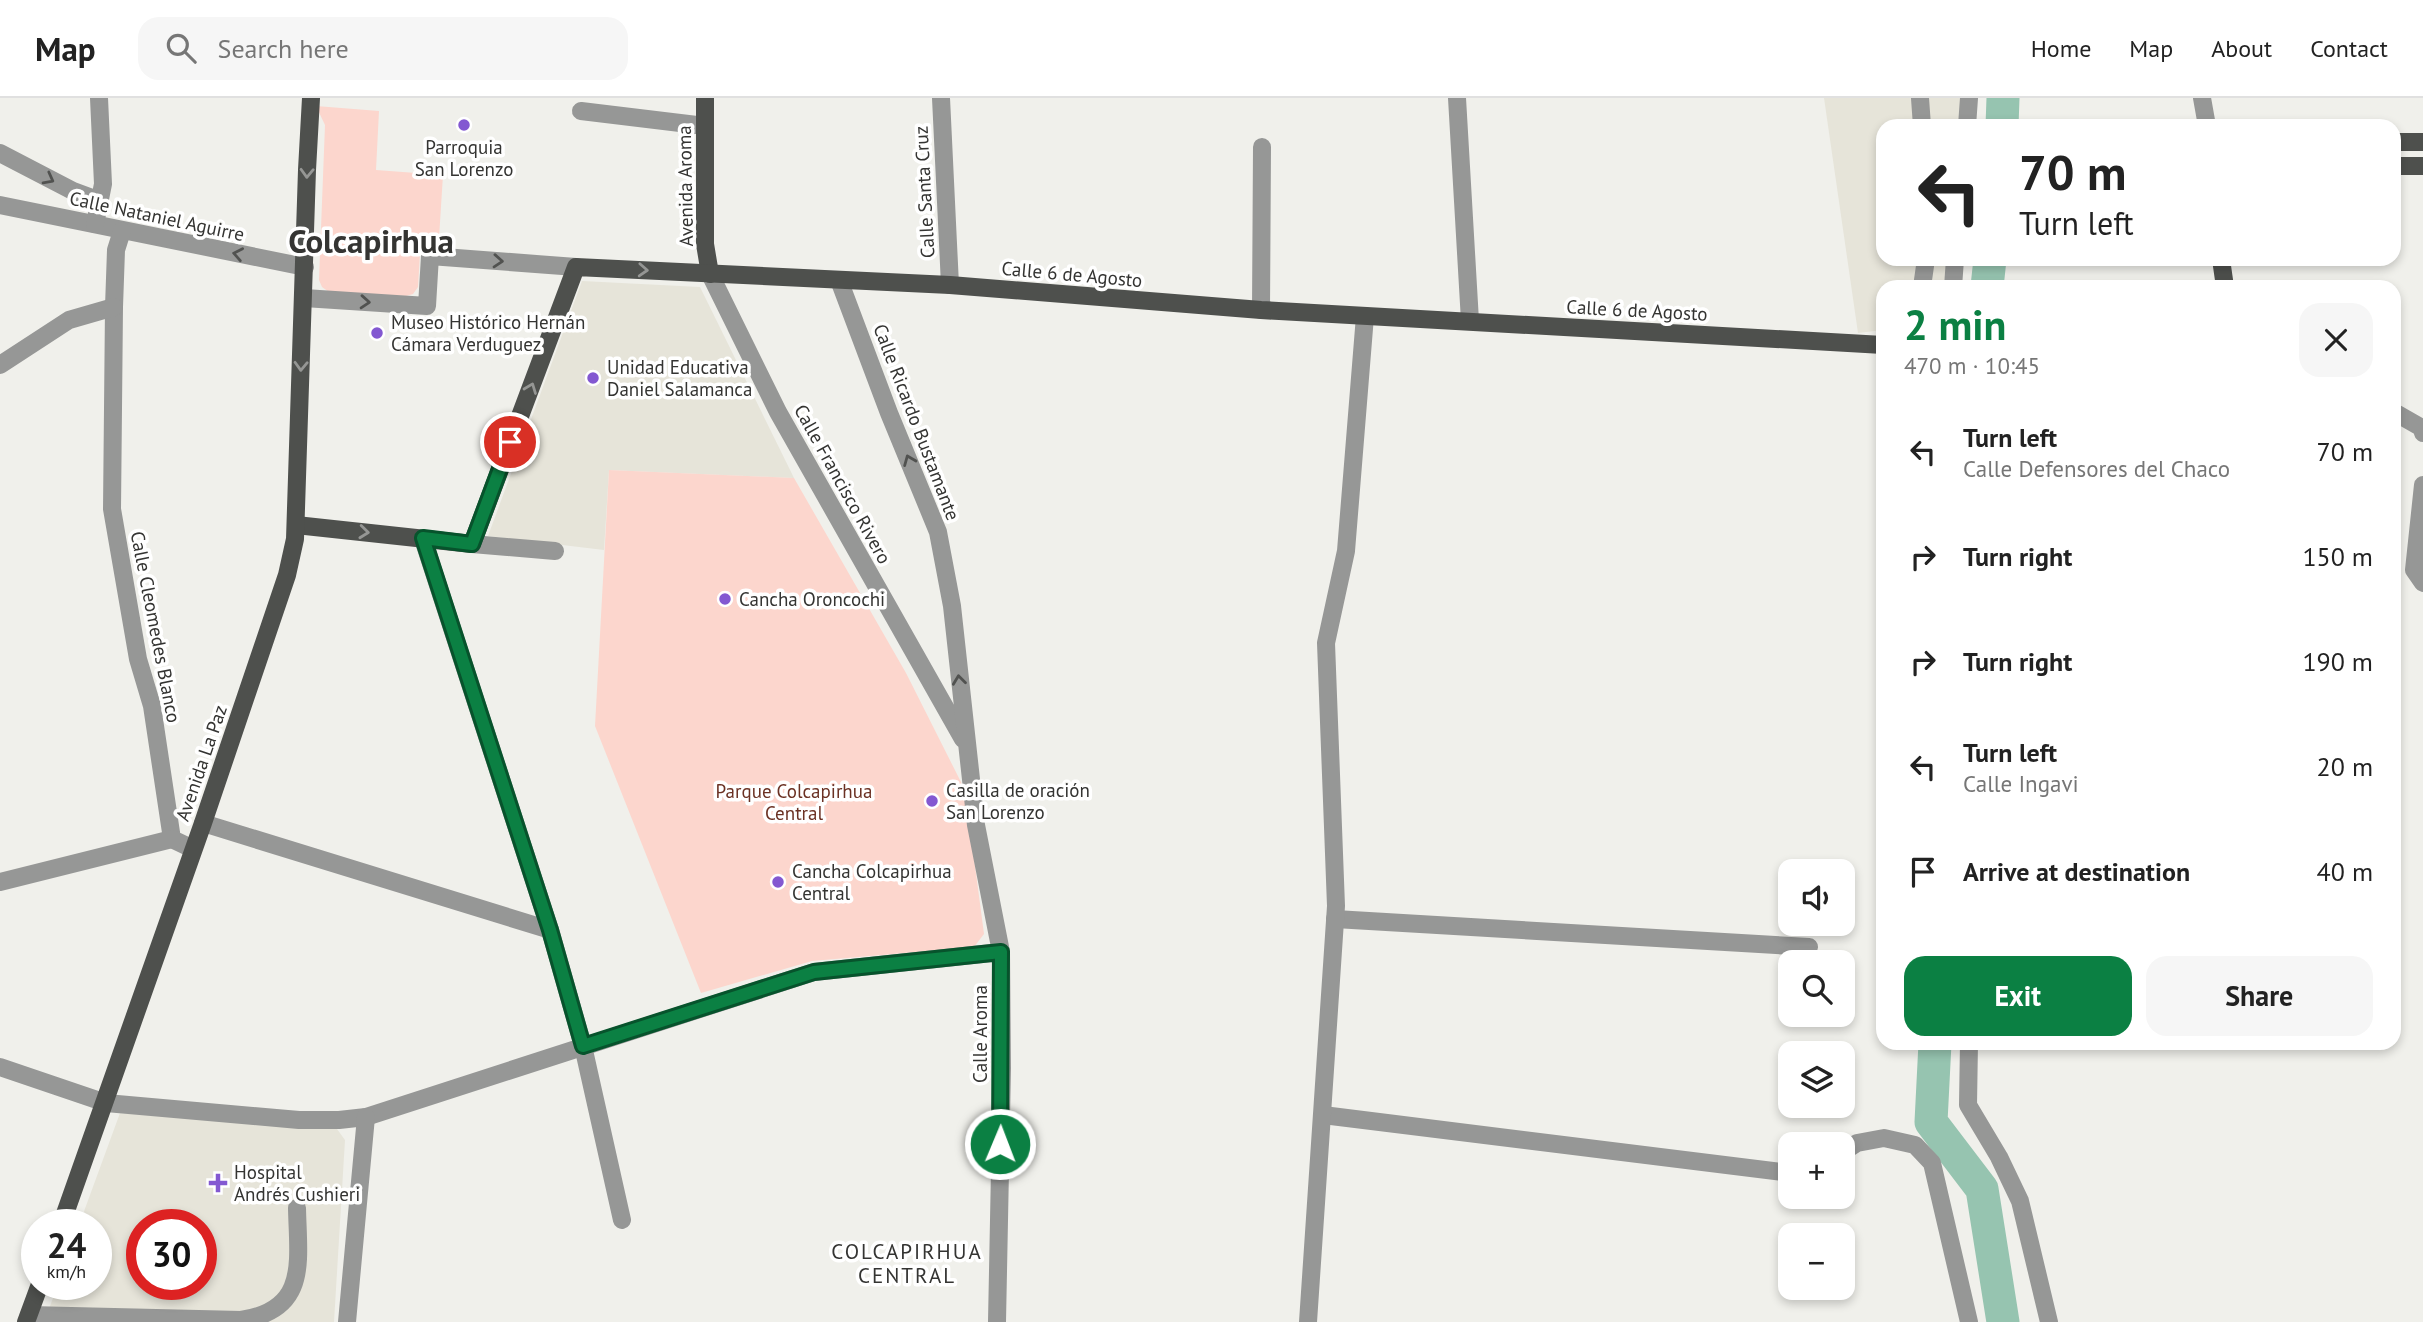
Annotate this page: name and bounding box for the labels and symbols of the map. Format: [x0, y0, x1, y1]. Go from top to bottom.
marker: Parroquia San Lorenzo [456, 117, 472, 133]
street label: Avenida Aroma [672, 125, 698, 247]
street label: Calle Santa Cruz [909, 125, 939, 259]
place label: Parroquia San Lorenzo [415, 135, 513, 181]
one-way arrow [299, 168, 314, 179]
one-way arrow [42, 170, 54, 184]
street label: Calle Nataniel Aguirre [67, 186, 247, 246]
district label: Colcapirhua [288, 219, 454, 262]
one-way arrow [232, 248, 244, 263]
one-way arrow [493, 253, 504, 268]
street label: Calle 6 de Agosto [1001, 256, 1143, 292]
one-way arrow [638, 263, 649, 278]
one-way arrow [360, 294, 371, 309]
street label: Calle 6 de Agosto [1566, 294, 1708, 326]
place label: Museo Histórico Hernán Cámara Verduguez [391, 310, 585, 356]
street label: Calle Ricardo Bustamante [868, 320, 966, 524]
marker: Museo Histórico Hernán Cámara Verduguez [369, 325, 385, 341]
place label: Unidad Educativa Daniel Salamanca [607, 355, 752, 401]
one-way arrow [294, 361, 309, 372]
marker: Unidad Educativa Daniel Salamanca [585, 370, 601, 386]
one-way arrow [522, 383, 536, 395]
street label: Calle Francisco Rivero [789, 400, 897, 568]
pin [480, 412, 540, 472]
one-way arrow [903, 455, 917, 467]
one-way arrow [359, 524, 370, 539]
street label: Calle Cleomedes Blanco [126, 529, 186, 725]
place label: Cancha Oroncochi [739, 587, 885, 611]
marker: Cancha Oroncochi [717, 591, 733, 607]
one-way arrow [951, 674, 966, 686]
street label: Avenida La Paz [170, 702, 232, 824]
place label: Casilla de oración San Lorenzo [946, 778, 1090, 824]
park label: Parque Colcapirhua Central [716, 779, 872, 825]
marker: Casilla de oración San Lorenzo [924, 793, 940, 809]
place label: Cancha Colcapirhua Central [792, 859, 952, 905]
marker: Cancha Colcapirhua Central [770, 874, 786, 890]
street label: Calle Aroma [968, 985, 992, 1083]
position arrow [963, 1107, 1037, 1181]
place label: Hospital Andrés Cushieri [234, 1160, 360, 1206]
marker: Hospital Andrés Cushieri [208, 1173, 228, 1193]
speed limit sign: 30 [126, 1209, 217, 1300]
district label: COLCAPIRHUA CENTRAL [831, 1238, 983, 1289]

